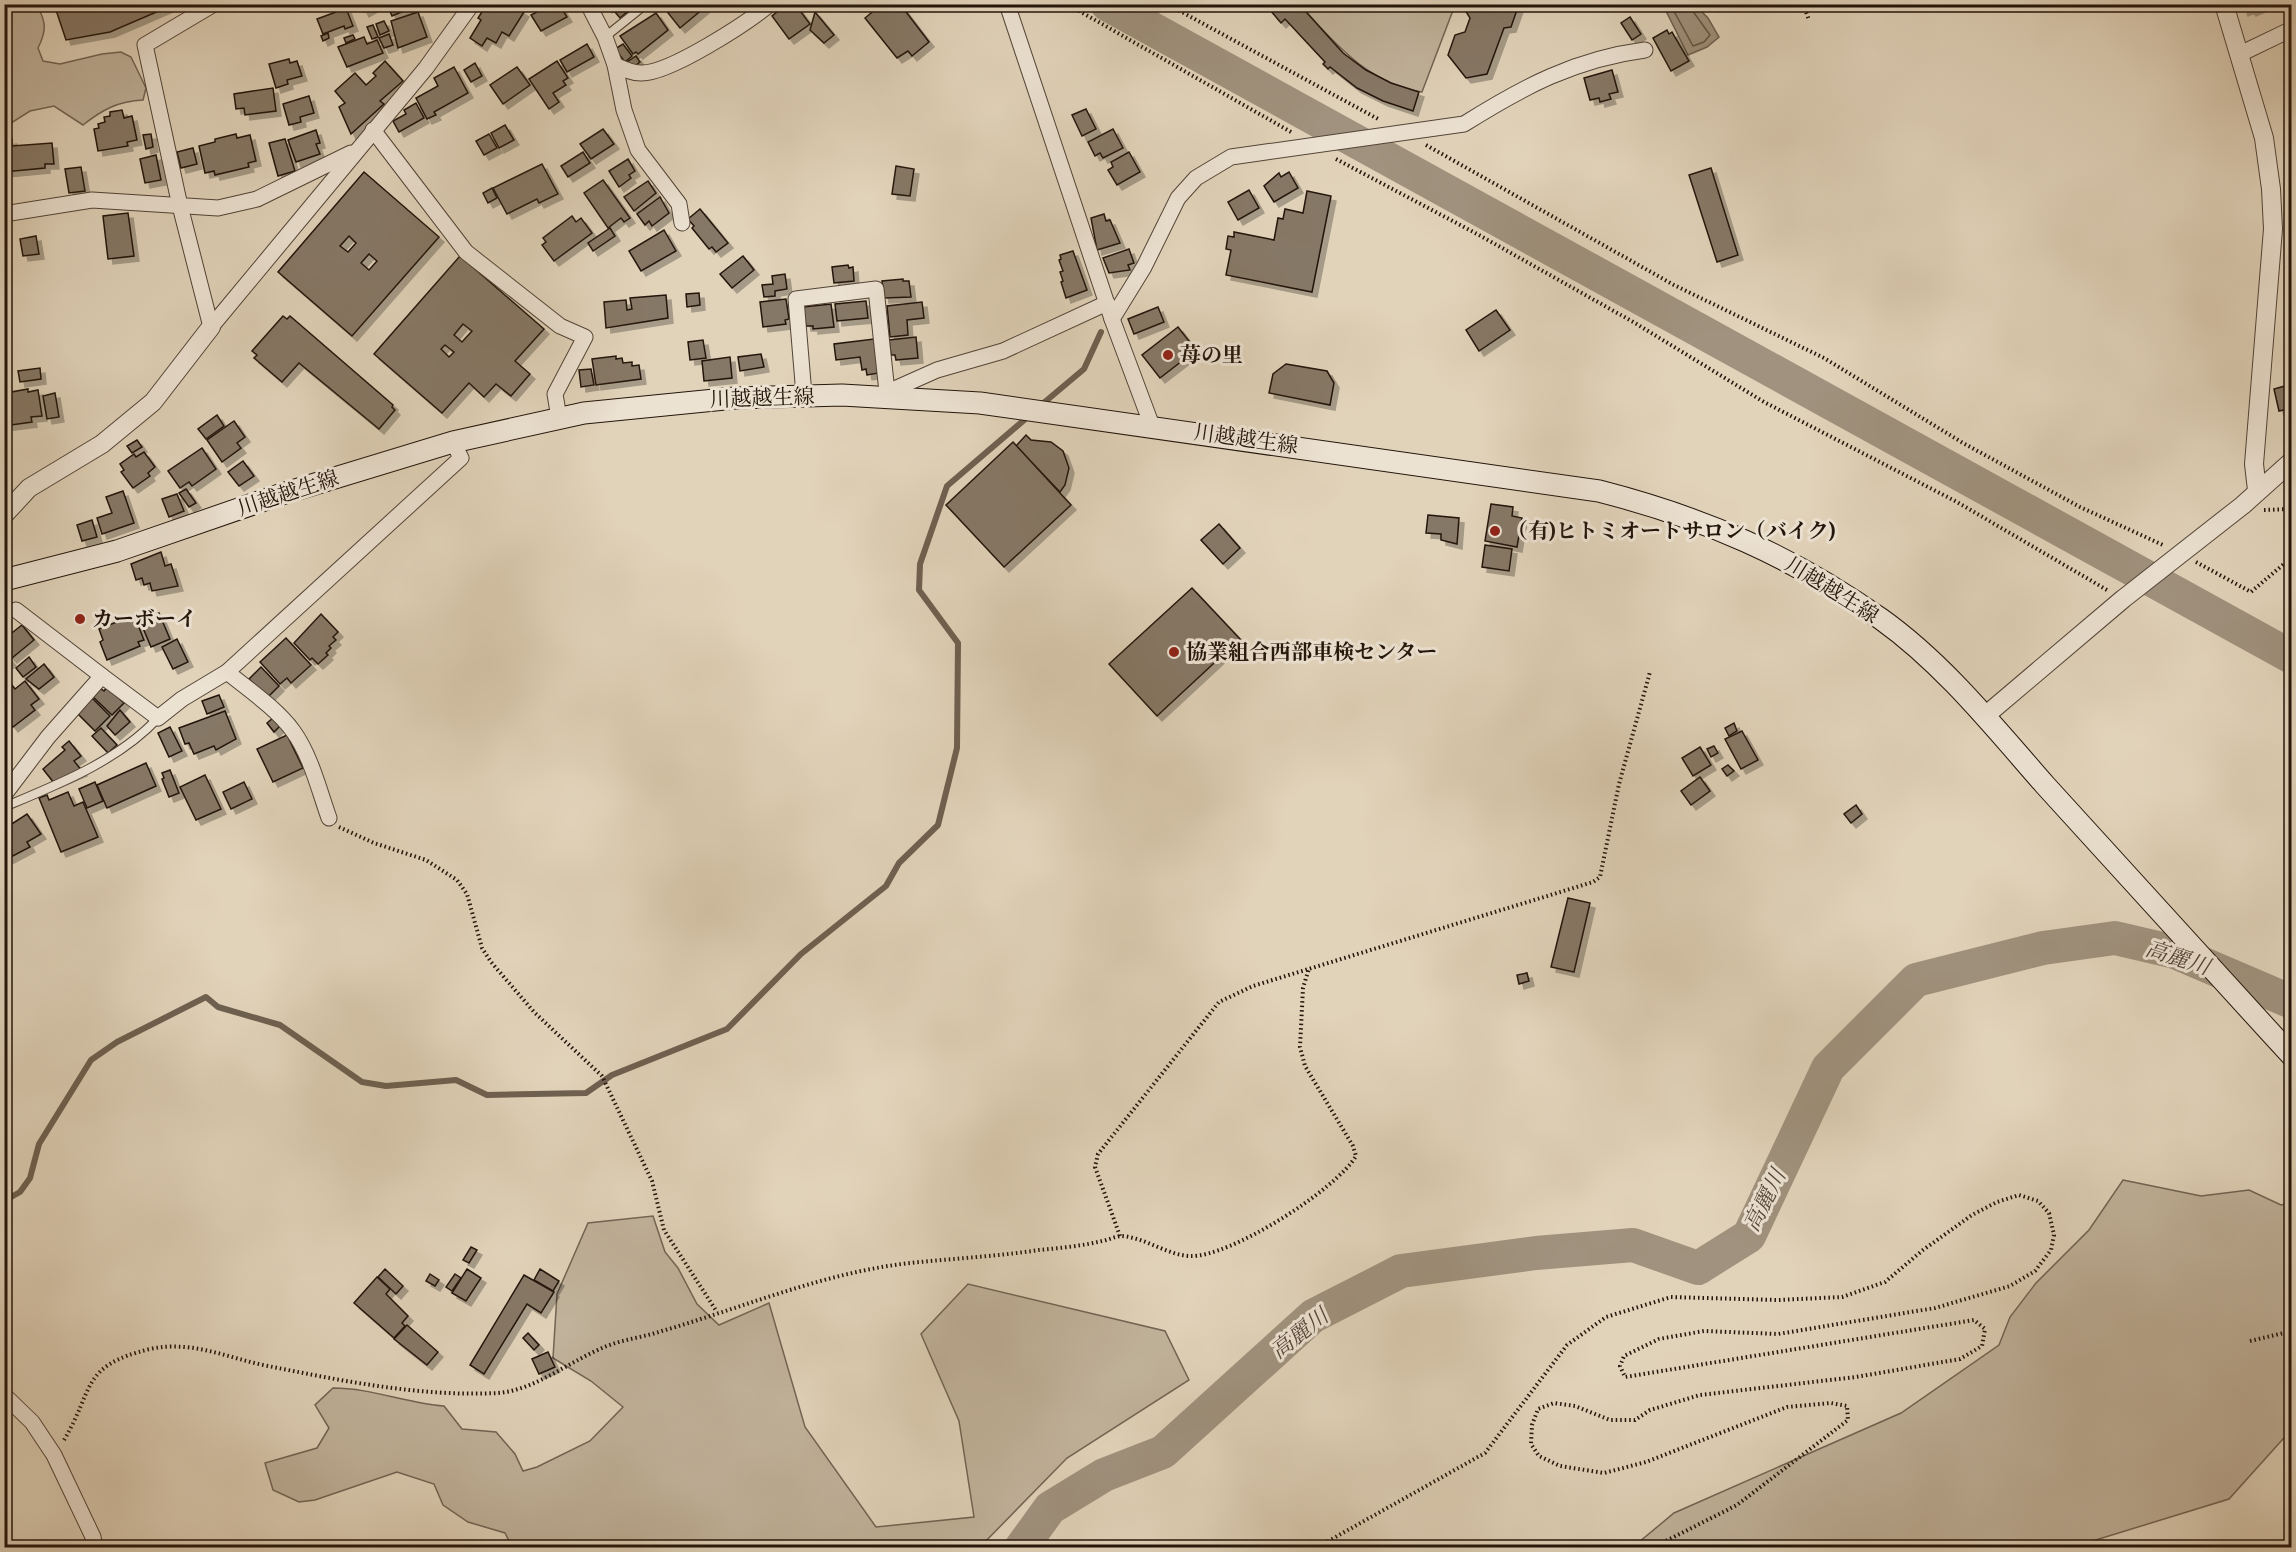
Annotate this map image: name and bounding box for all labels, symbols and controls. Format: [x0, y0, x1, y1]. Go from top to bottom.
place label: 苺の里 [1180, 339, 1243, 370]
marker: 苺の里 [1161, 348, 1175, 362]
street label: 川越越生線 [709, 380, 815, 415]
street label: 川越越生線 [1192, 416, 1300, 461]
street label: 川越越生線 [233, 462, 343, 523]
place label: （有)ヒトミオートサロン（バイク) [1507, 515, 1836, 546]
marker: （有)ヒトミオートサロン（バイク) [1488, 524, 1502, 538]
street label: 川越越生線 [1780, 549, 1885, 631]
place label: カーボーイ [92, 603, 197, 634]
marker: カーボーイ [73, 612, 87, 626]
place label: 協業組合西部車検センター [1186, 636, 1437, 667]
marker: 協業組合西部車検センター [1167, 645, 1181, 659]
water label: 高麗川 [2142, 932, 2216, 983]
water label: 高麗川 [1735, 1162, 1794, 1237]
water label: 高麗川 [1263, 1299, 1336, 1366]

